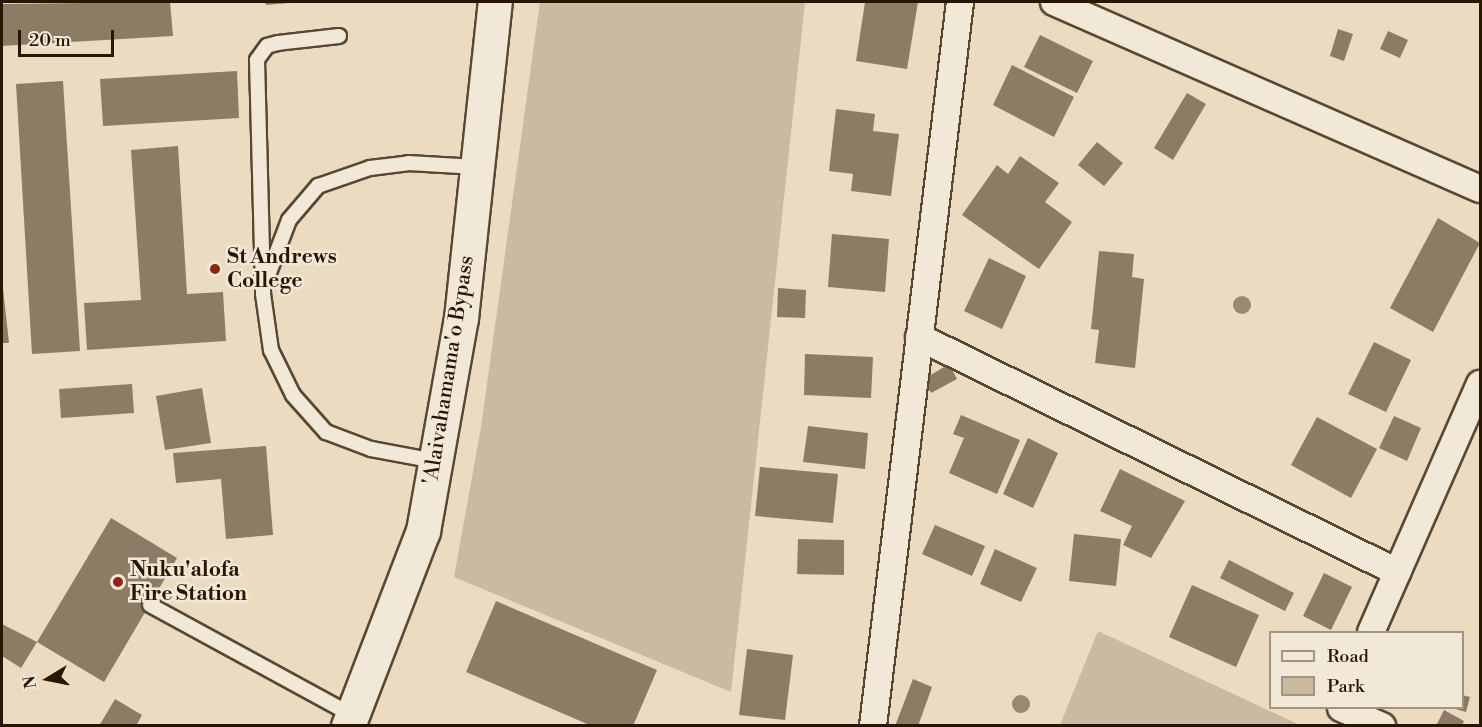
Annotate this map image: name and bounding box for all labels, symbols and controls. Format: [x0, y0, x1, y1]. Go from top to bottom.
scale bar [21, 18, 117, 56]
text: 20 m [29, 29, 71, 52]
place label: St Andrews College [227, 244, 337, 294]
street label: 'Alaivahamama'o Bypass [418, 254, 480, 486]
marker: St Andrews College [208, 262, 222, 276]
place label: Nuku'alofa Fire Station [130, 557, 247, 607]
marker: Nuku'alofa Fire Station [111, 575, 125, 589]
legend [1269, 631, 1464, 709]
text: Road [1327, 645, 1369, 668]
north arrow [18, 649, 78, 709]
text: N [19, 674, 41, 690]
text: Park [1327, 675, 1364, 698]

